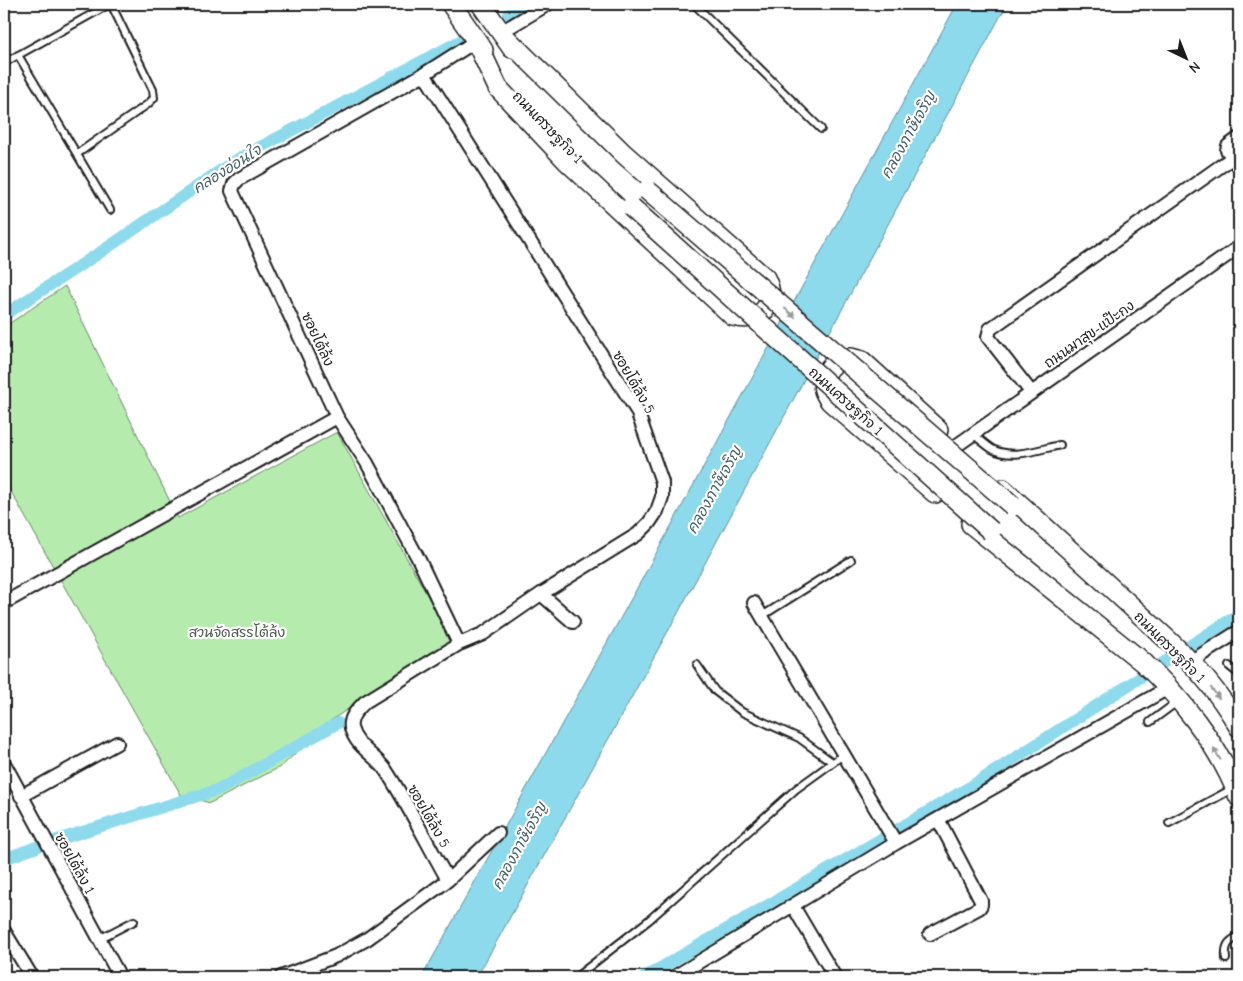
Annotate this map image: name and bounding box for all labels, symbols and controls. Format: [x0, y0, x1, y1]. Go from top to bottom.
north arrow [1160, 32, 1210, 82]
text: N [1185, 58, 1204, 76]
water label: คลองภาษีเจริญ [876, 87, 940, 182]
street label: ถนนเศรษฐกิจ 1 [509, 88, 586, 167]
water label: คลองอ่อนใจ [189, 139, 266, 197]
street label: ถนนมาสุข-แป๊ะกง [1041, 297, 1138, 373]
one-way arrow [783, 307, 795, 319]
street label: ซอยโต้ล้ง [298, 309, 338, 369]
street label: ซอยโต้ล้ง 5 [609, 347, 659, 417]
street label: ถนนเศรษฐกิจ 1 [805, 364, 886, 439]
water label: คลองภาษีเจริญ [682, 442, 746, 537]
street label: ถนนเศรษฐกิจ 1 [1130, 608, 1209, 687]
park label: สวนจัดสรรโต้ล้ง [189, 623, 285, 641]
one-way arrow [1210, 687, 1221, 700]
one-way arrow [1213, 746, 1221, 761]
street label: ซอยโต้ล้ง 5 [404, 781, 454, 851]
water label: คลองภาษีเจริญ [487, 798, 551, 893]
street label: ซอยโต้ล้ง 1 [51, 829, 99, 897]

